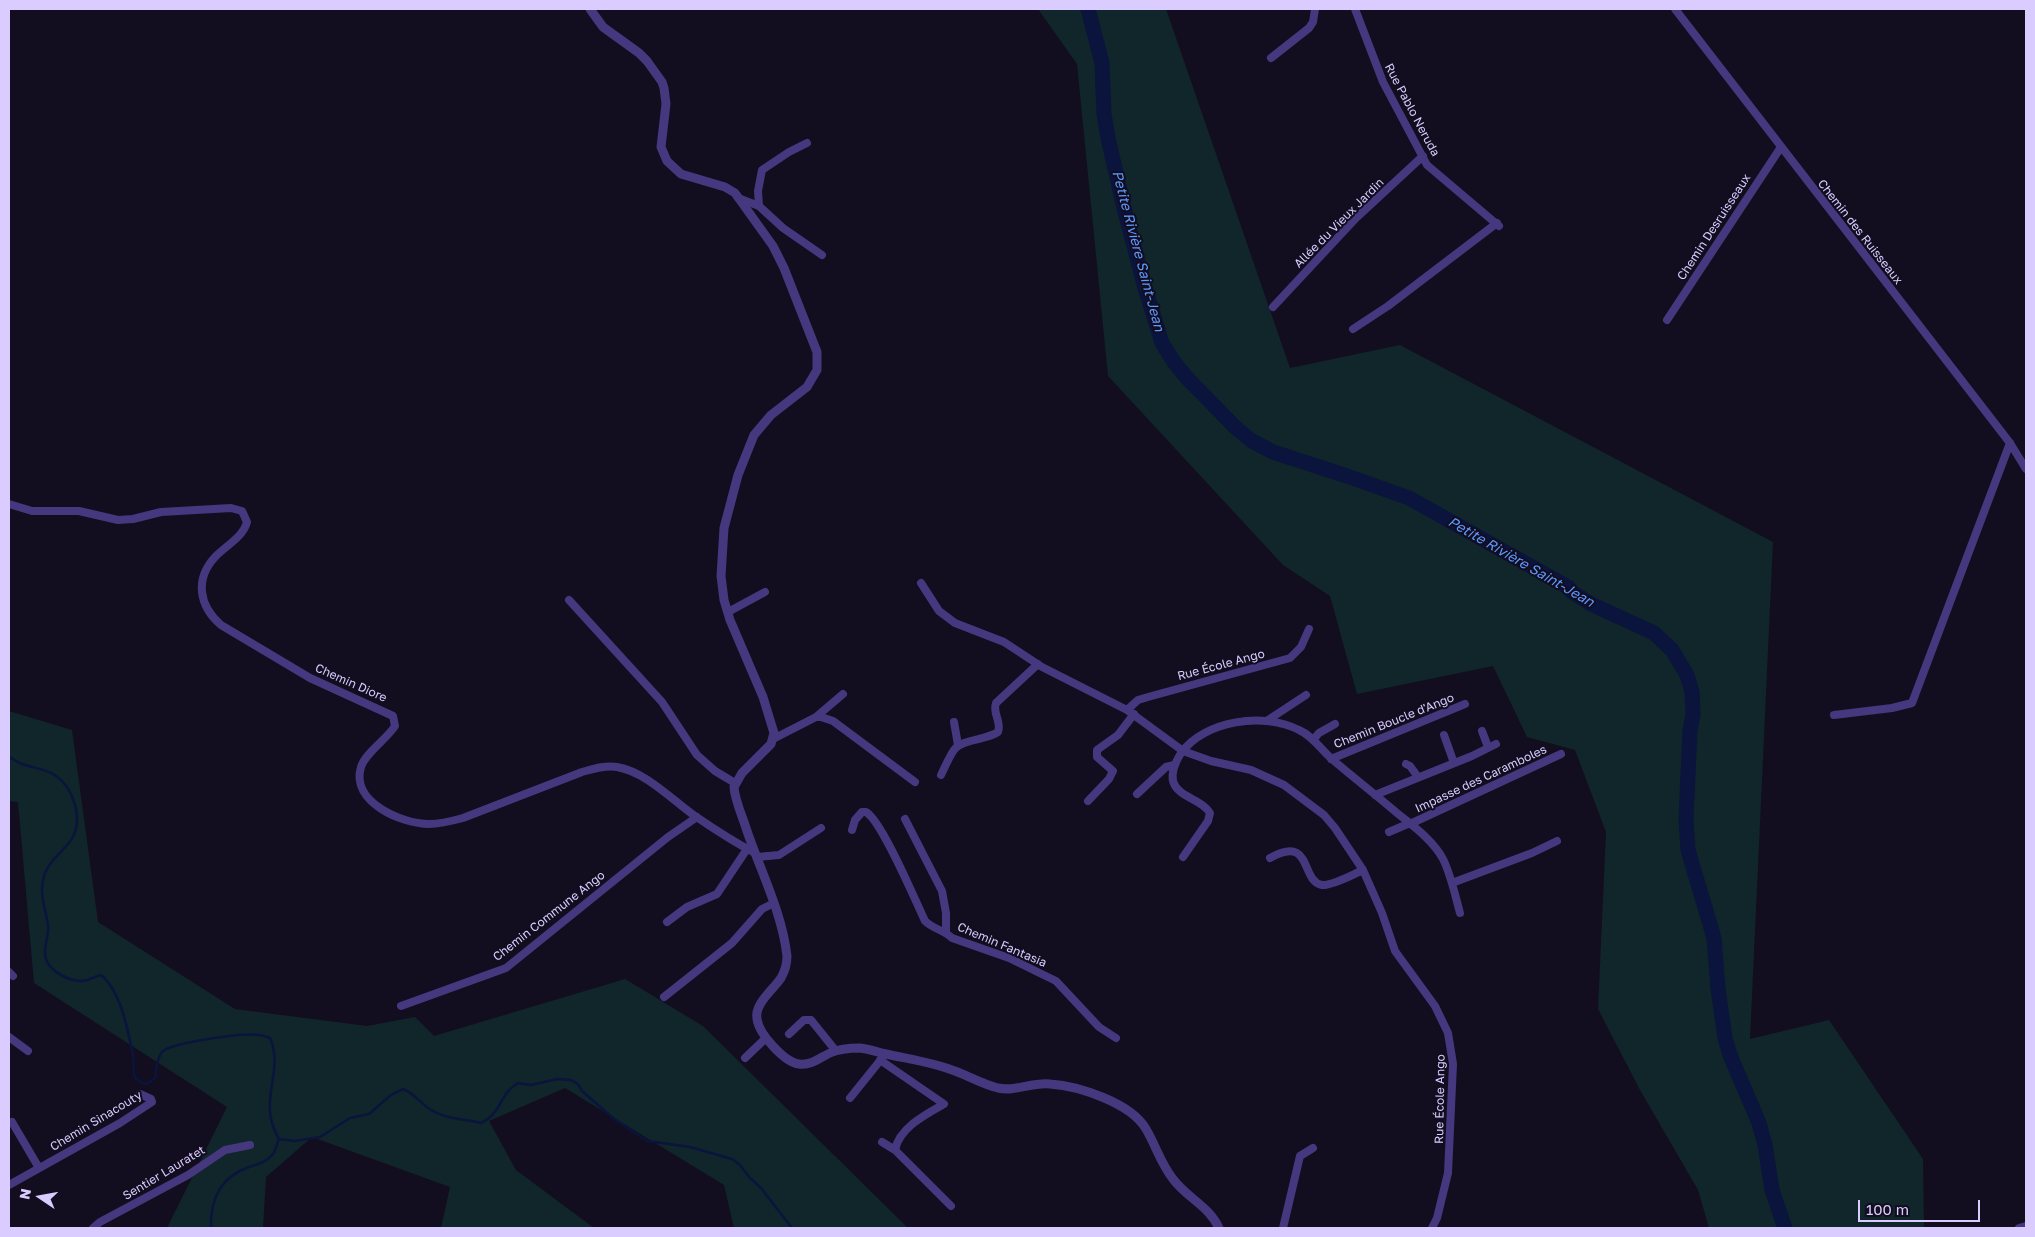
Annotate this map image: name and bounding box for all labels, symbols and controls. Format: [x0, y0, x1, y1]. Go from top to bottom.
street label: Rue Pablo Neruda [1381, 61, 1443, 159]
water label: Petite Rivière Saint-Jean [1108, 169, 1168, 333]
street label: Chemin Desruisseaux [1674, 171, 1754, 283]
street label: Allée du Vieux Jardin [1291, 175, 1387, 271]
street label: Chemin des Ruisseaux [1815, 177, 1905, 287]
water label: Petite Rivière Saint-Jean [1445, 513, 1597, 611]
street label: Rue École Ango [1176, 646, 1266, 684]
street label: Chemin Diore [313, 661, 389, 705]
street label: Chemin Boucle d'Ango [1332, 690, 1456, 752]
street label: Impasse des Caramboles [1413, 742, 1549, 816]
street label: Chemin Commune Ango [490, 868, 608, 964]
street label: Chemin Fantasia [955, 920, 1049, 970]
street label: Rue École Ango [1432, 1054, 1448, 1144]
street label: Chemin Sinacouty [47, 1088, 145, 1154]
street label: Sentier Lauratet [120, 1143, 208, 1203]
north arrow [15, 1172, 65, 1222]
text: N [15, 1187, 34, 1201]
scale bar [1860, 1190, 1982, 1222]
text: 100 m [1866, 1200, 1909, 1218]

